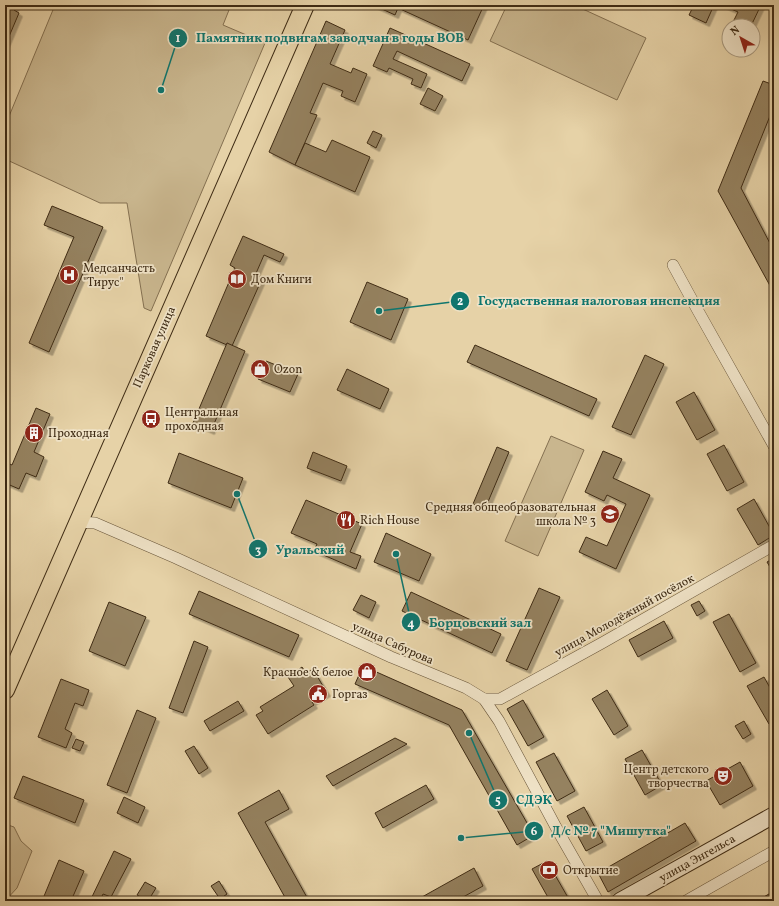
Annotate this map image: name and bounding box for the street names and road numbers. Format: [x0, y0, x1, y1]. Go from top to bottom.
street label: Парковая улица [130, 304, 180, 391]
street label: улица Молодёжный посёлок [552, 570, 698, 661]
street label: улица Сабурова [349, 619, 436, 669]
street label: улица Энгельса [656, 831, 739, 886]

